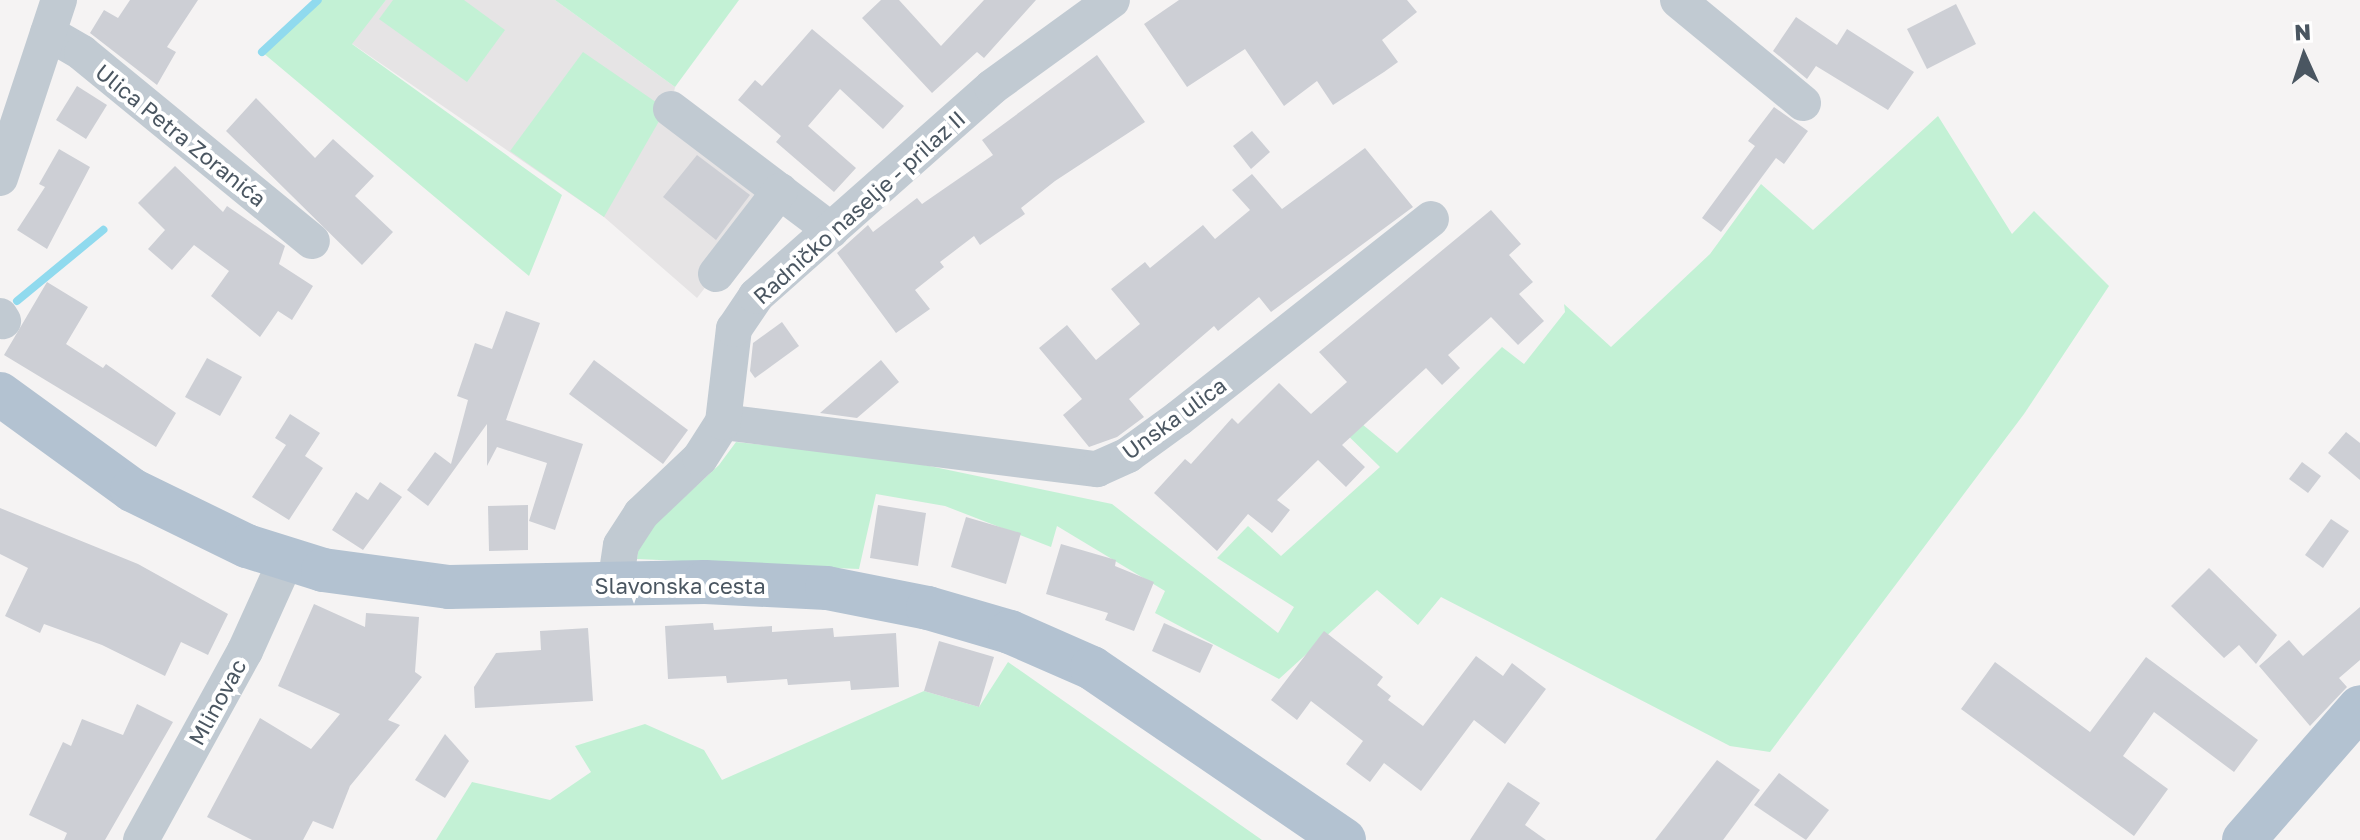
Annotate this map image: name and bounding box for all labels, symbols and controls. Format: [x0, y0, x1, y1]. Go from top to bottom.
north arrow [2264, 16, 2344, 96]
text: N [2294, 18, 2312, 45]
street label: Ulica Petra Zoranića [90, 58, 272, 212]
street label: Radničko naselje - prilaz II [748, 105, 970, 309]
street label: Unska ulica [1117, 371, 1231, 465]
street label: Slavonska cesta [594, 573, 766, 599]
street label: Mlinovac [183, 654, 251, 750]

